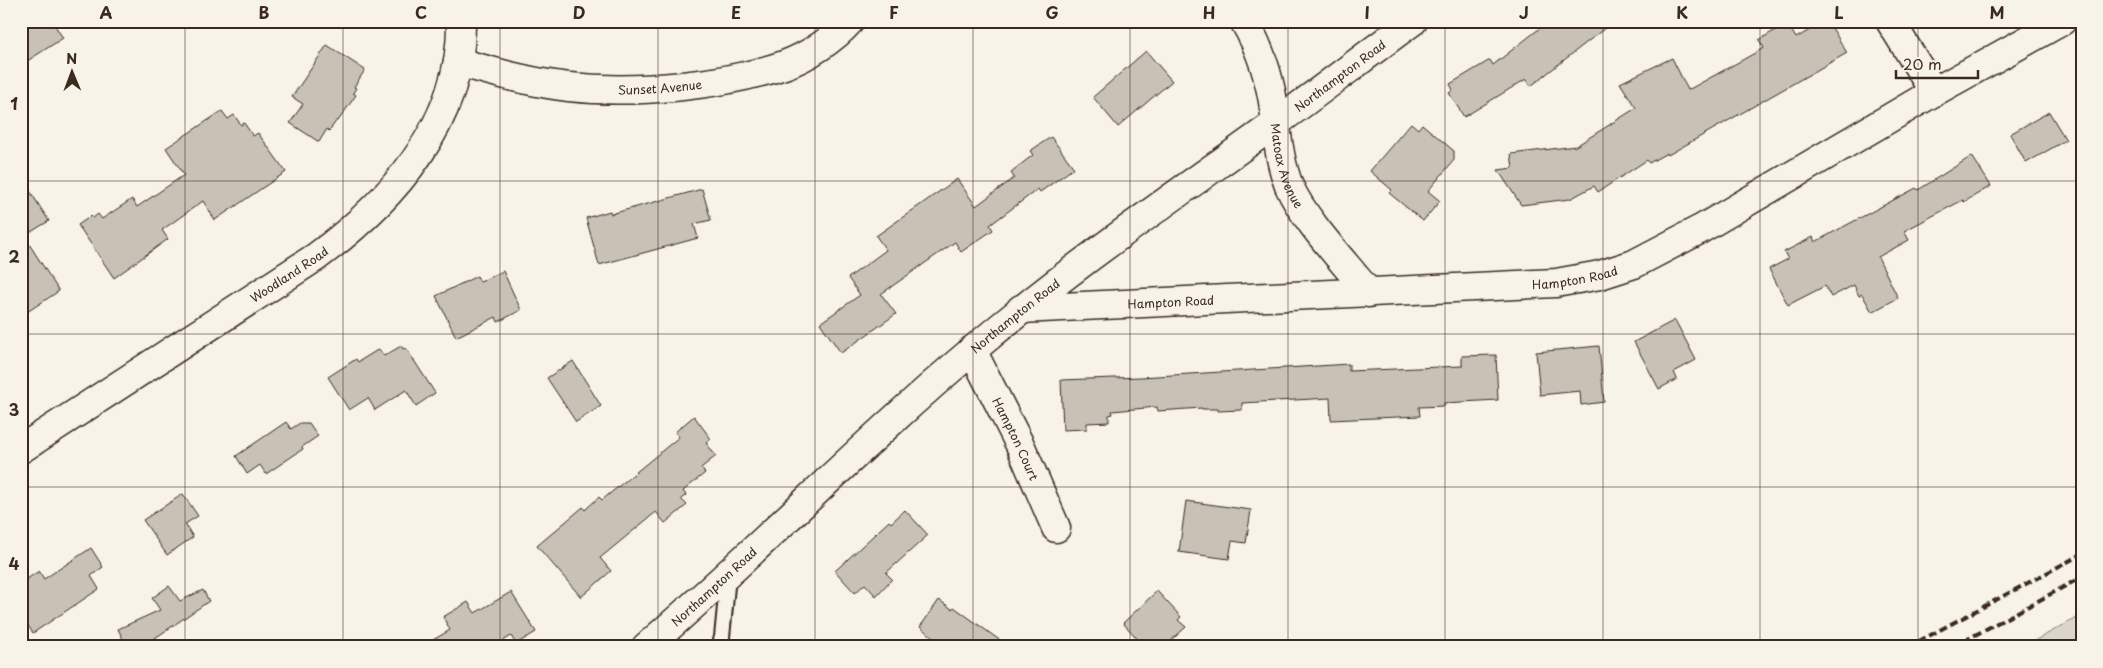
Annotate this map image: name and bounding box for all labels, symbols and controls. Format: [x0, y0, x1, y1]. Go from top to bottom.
text: A [100, 0, 113, 24]
text: B [259, 0, 270, 24]
text: C [415, 0, 427, 24]
text: D [573, 0, 585, 24]
text: E [731, 0, 741, 24]
text: F [889, 0, 899, 24]
text: G [1045, 0, 1059, 24]
text: H [1203, 0, 1215, 24]
text: I [1364, 0, 1370, 24]
text: J [1519, 0, 1529, 24]
text: K [1676, 0, 1688, 24]
text: L [1834, 0, 1844, 24]
text: M [1989, 0, 2005, 24]
street label: Northampton Road [1290, 35, 1389, 116]
north arrow [48, 48, 98, 98]
text: N [66, 48, 77, 69]
scale bar [1896, 48, 1978, 80]
text: 20 m [1903, 52, 1942, 75]
street label: Sunset Avenue [618, 75, 703, 98]
text: 1 [10, 91, 18, 115]
street label: Matoax Avenue [1267, 122, 1308, 212]
street label: Woodland Road [246, 242, 332, 307]
text: 2 [8, 244, 20, 268]
street label: Hampton Road [1532, 261, 1620, 293]
street label: Northampton Road [966, 274, 1064, 357]
street label: Hampton Road [1127, 291, 1214, 313]
street label: Hampton Court [988, 394, 1043, 483]
text: 3 [9, 397, 19, 421]
street label: Northampton Road [667, 543, 761, 630]
text: 4 [9, 551, 20, 575]

